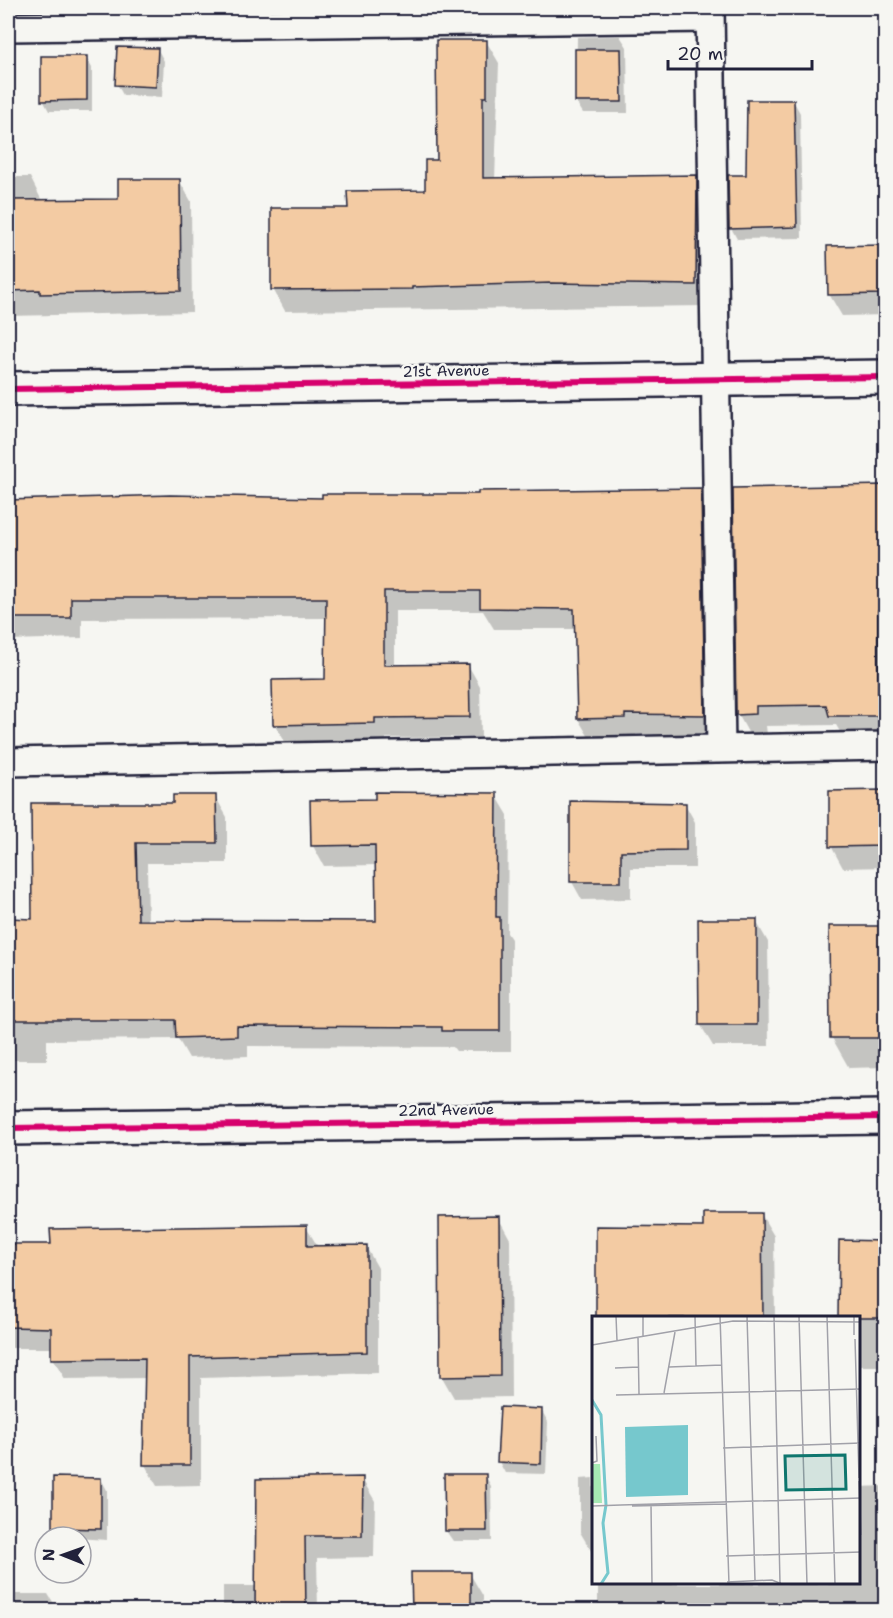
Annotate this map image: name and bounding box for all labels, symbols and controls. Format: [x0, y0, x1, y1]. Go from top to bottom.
scale bar [668, 33, 812, 71]
text: 20 m [677, 42, 723, 66]
street label: 21st Avenue [402, 360, 490, 382]
street label: 22nd Avenue [398, 1099, 494, 1121]
inset map [592, 1316, 860, 1585]
north arrow [33, 1525, 93, 1585]
text: N [38, 1548, 59, 1561]

